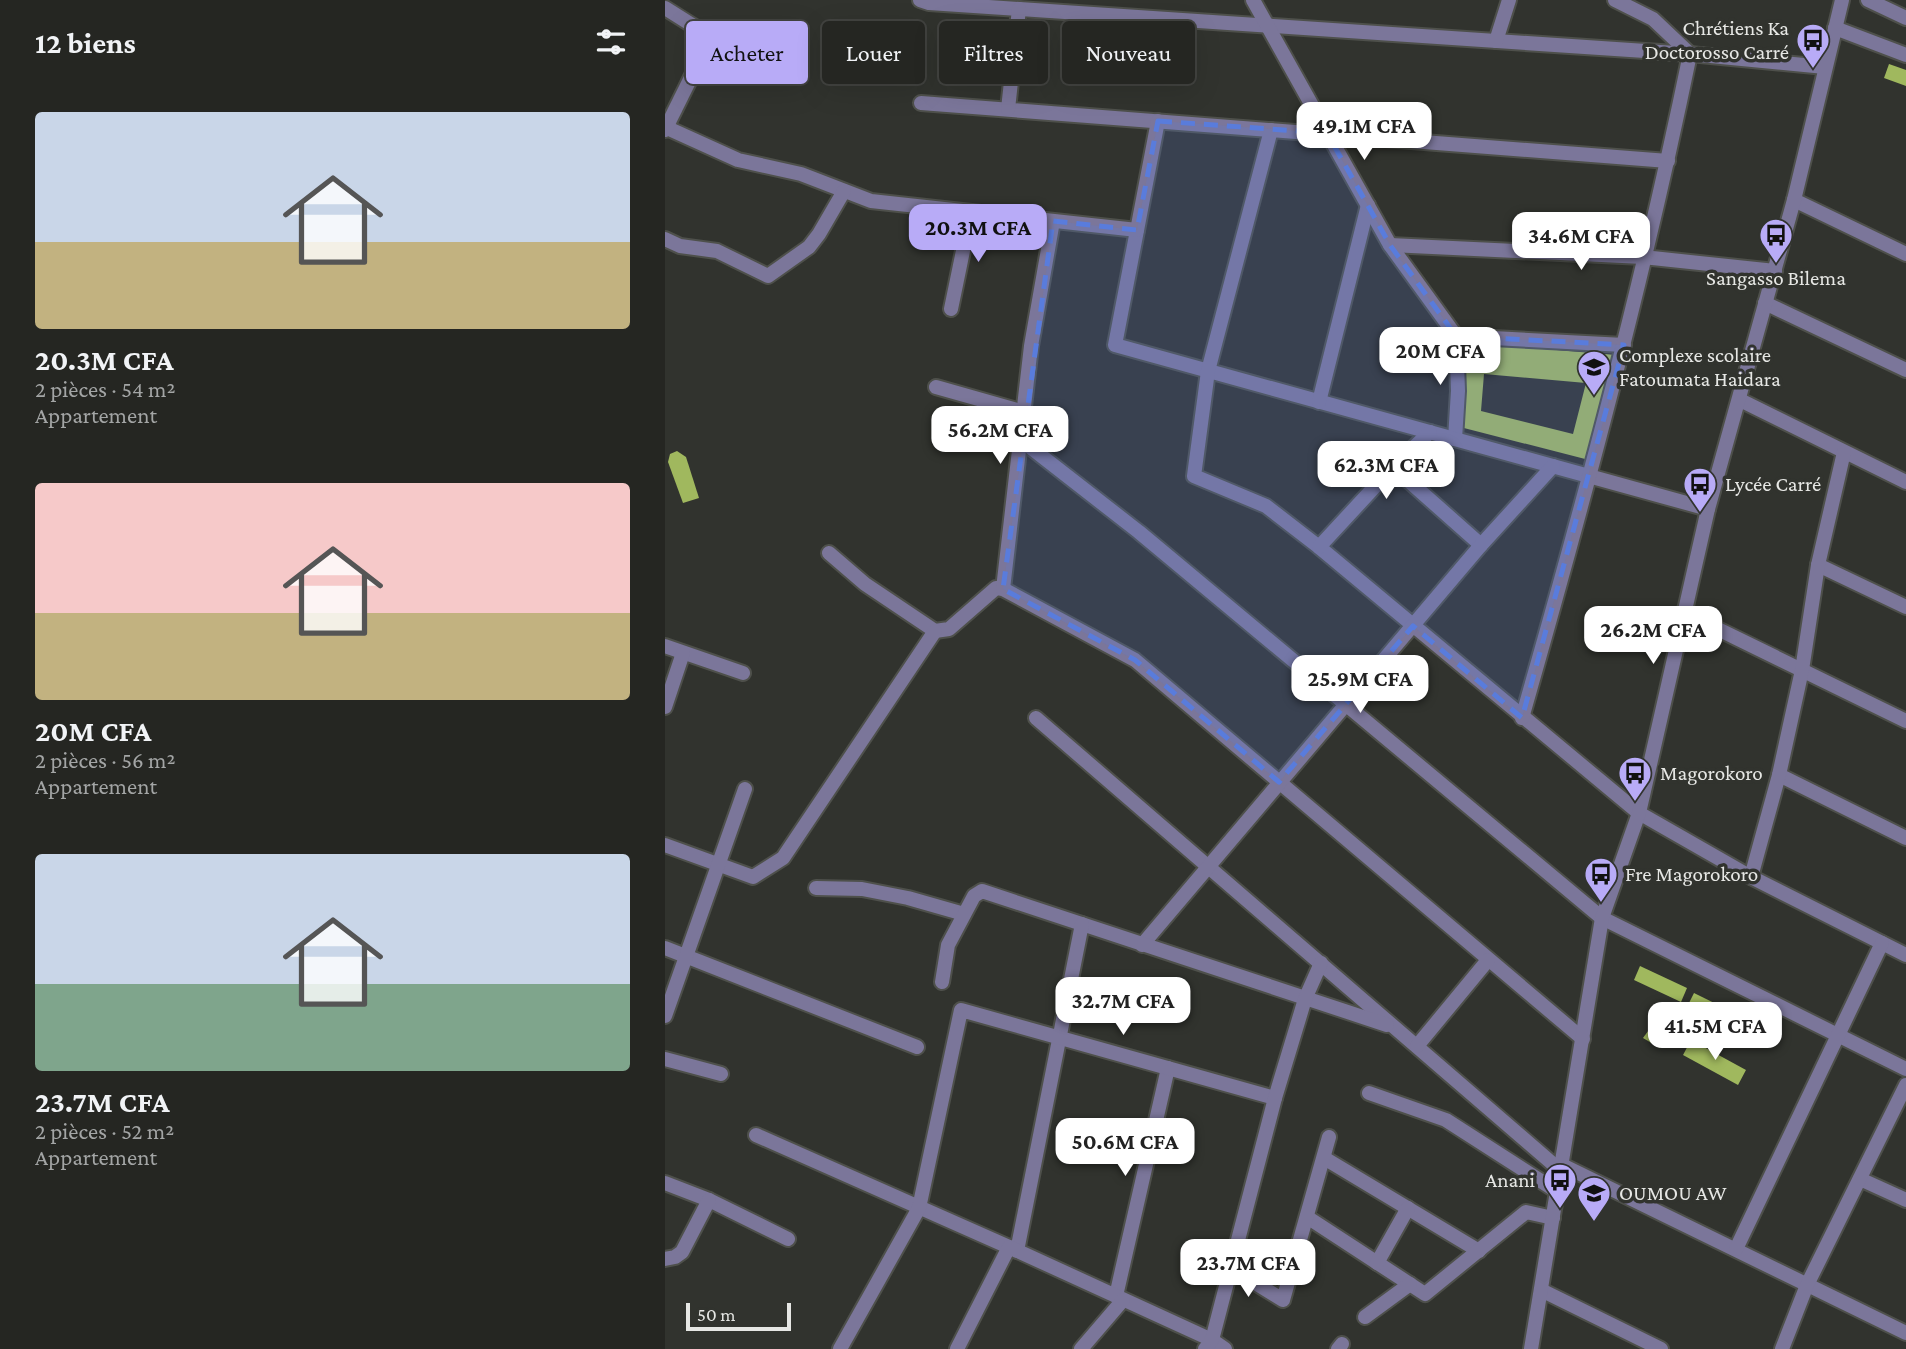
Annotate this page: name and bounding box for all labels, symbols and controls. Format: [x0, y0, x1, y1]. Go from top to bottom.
place label: Chrétiens Ka Doctorosso Carré [1645, 16, 1789, 64]
chip: Acheter [686, 21, 808, 84]
chip: Louer [822, 21, 925, 84]
chip: Filtres [939, 21, 1048, 84]
chip: Nouveau [1062, 21, 1195, 84]
bus stop icon: Chrétiens Ka Doctorosso Carré [1794, 21, 1832, 70]
icon: filters [592, 23, 630, 61]
text: 12 biens [35, 26, 136, 59]
pin: 49.1M CFA [1284, 102, 1444, 162]
text: 49.1M CFA [1313, 112, 1415, 138]
icon: home [270, 157, 396, 283]
pin: 20.3M CFA [898, 204, 1058, 264]
pin: 34.6M CFA [1501, 212, 1661, 272]
text: 20.3M CFA [925, 214, 1031, 240]
bus stop icon: Sangasso Bilema [1757, 216, 1795, 265]
text: 34.6M CFA [1528, 222, 1634, 248]
place label: Sangasso Bilema [1706, 266, 1846, 290]
pin: 20M CFA [1375, 328, 1505, 387]
text: 20M CFA [1395, 337, 1485, 363]
text: 20.3M CFA [35, 343, 174, 376]
place label: Complexe scolaire Fatoumata Haidara [1619, 343, 1781, 391]
school or university icon: Complexe scolaire Fatoumata Haidara [1575, 348, 1613, 397]
text: 2 pièces · 54 m² [35, 376, 176, 402]
text: Appartement [35, 402, 157, 428]
pin: 56.2M CFA [920, 406, 1080, 466]
text: 56.2M CFA [947, 416, 1053, 442]
pin: 62.3M CFA [1306, 442, 1466, 501]
text: 62.3M CFA [1334, 451, 1438, 477]
bus stop icon: Lycée Carré [1681, 465, 1719, 514]
place label: Lycée Carré [1725, 472, 1821, 496]
icon: home [270, 528, 396, 654]
pin: 26.2M CFA [1573, 606, 1733, 666]
text: 26.2M CFA [1600, 616, 1706, 642]
pin: 25.9M CFA [1280, 656, 1440, 715]
text: 25.9M CFA [1307, 665, 1413, 691]
text: 20M CFA [35, 714, 151, 747]
text: 2 pièces · 56 m² [35, 747, 176, 773]
bus stop icon: Magorokoro [1616, 754, 1654, 803]
place label: Magorokoro [1660, 761, 1763, 785]
text: Appartement [35, 773, 157, 799]
bus stop icon: Fre Magorokoro [1582, 855, 1620, 904]
place label: Fre Magorokoro [1625, 862, 1758, 886]
icon: home [270, 899, 396, 1025]
pin: 32.7M CFA [1043, 978, 1203, 1037]
text: 32.7M CFA [1071, 987, 1175, 1013]
pin: 41.5M CFA [1635, 1002, 1795, 1062]
text: 41.5M CFA [1664, 1012, 1766, 1038]
text: 23.7M CFA [35, 1085, 170, 1118]
text: 2 pièces · 52 m² [35, 1118, 174, 1144]
pin: 50.6M CFA [1045, 1118, 1205, 1178]
text: 50.6M CFA [1072, 1128, 1178, 1154]
text: Appartement [35, 1144, 157, 1170]
bus stop icon: Anani [1541, 1161, 1579, 1210]
place label: Anani [1485, 1168, 1535, 1192]
school or university icon: OUMOU AW [1575, 1174, 1613, 1223]
place label: OUMOU AW [1619, 1181, 1727, 1205]
pin: 23.7M CFA [1168, 1240, 1328, 1299]
text: 23.7M CFA [1196, 1249, 1300, 1275]
scale bar [686, 1300, 791, 1332]
text: 50 m [697, 1304, 736, 1325]

